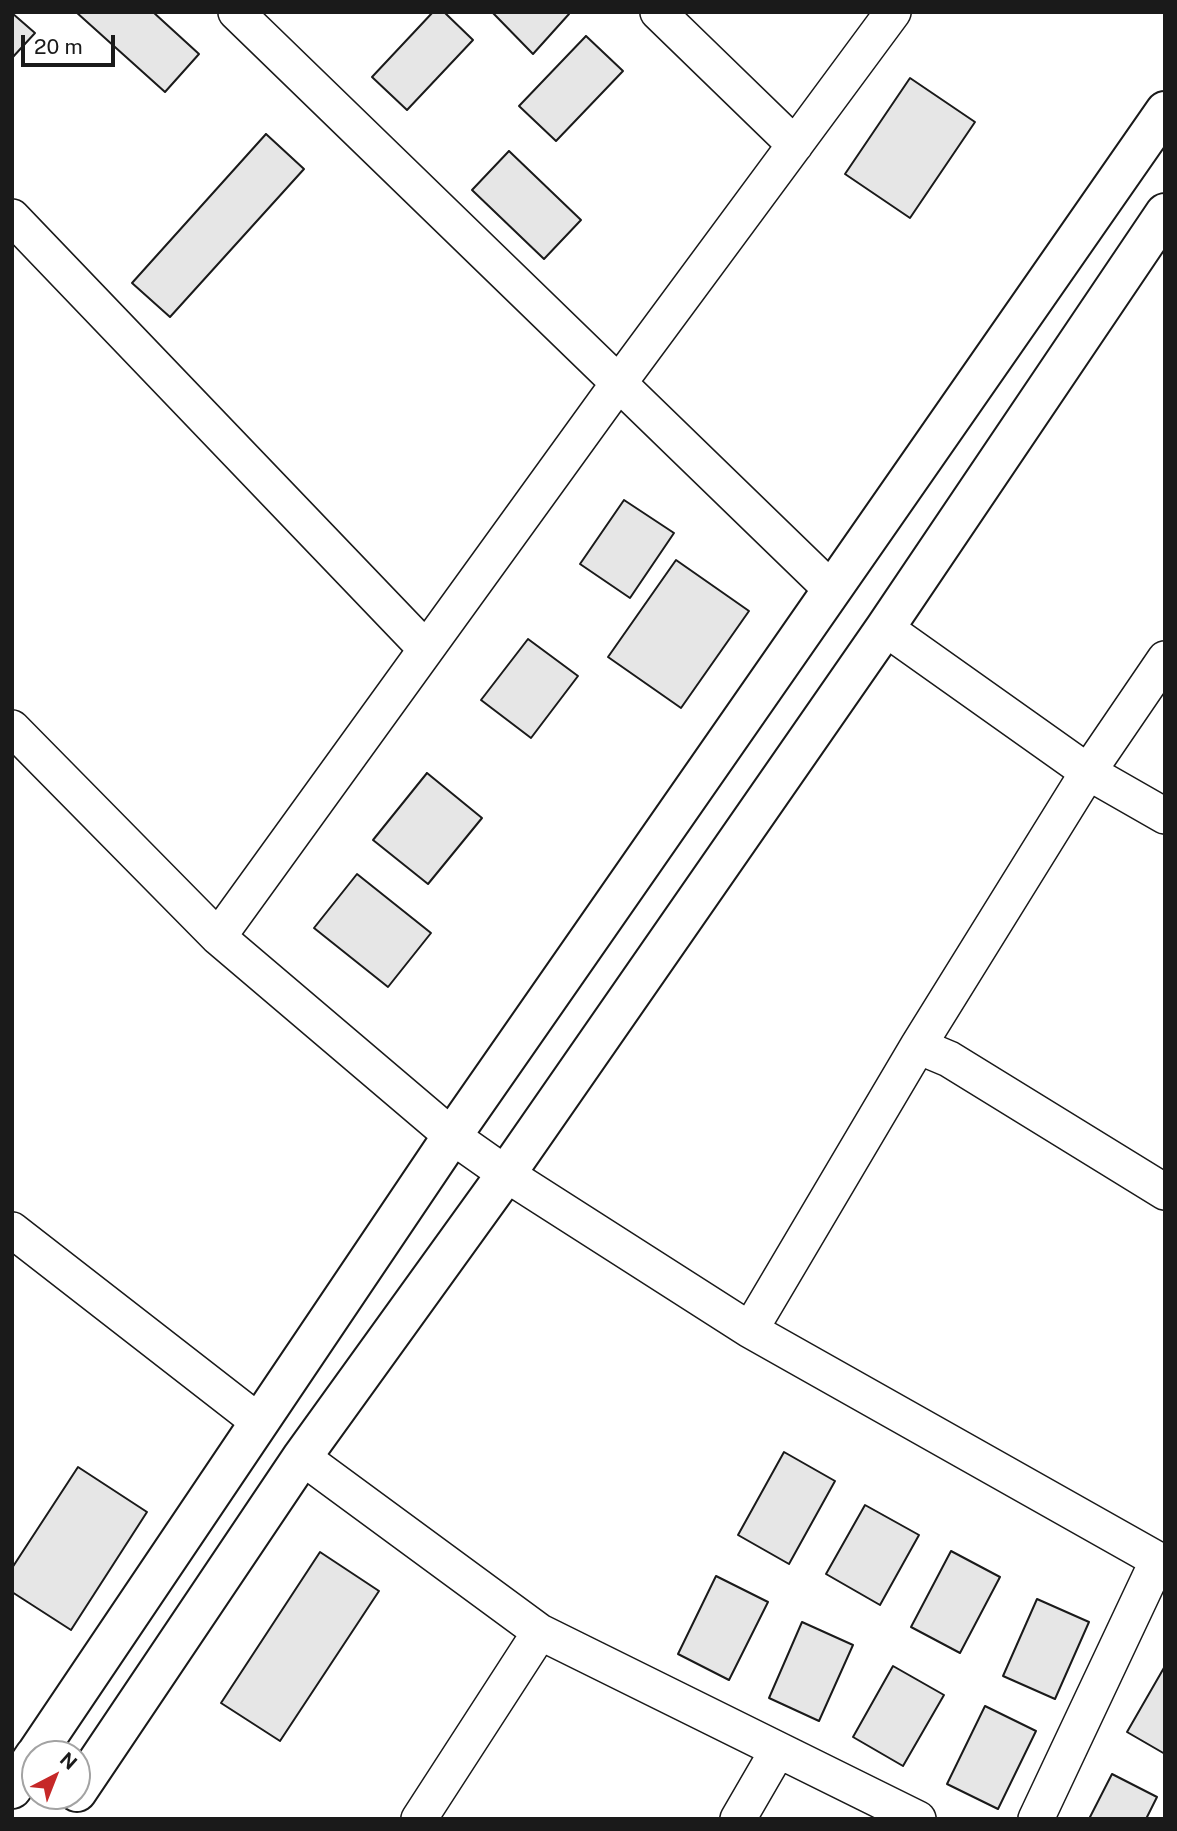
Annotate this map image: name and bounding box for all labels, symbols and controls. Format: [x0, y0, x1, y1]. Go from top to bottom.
scale bar [24, 21, 119, 65]
text: 20 m [34, 34, 83, 59]
north arrow [21, 1740, 91, 1810]
text: N [56, 1748, 82, 1774]

